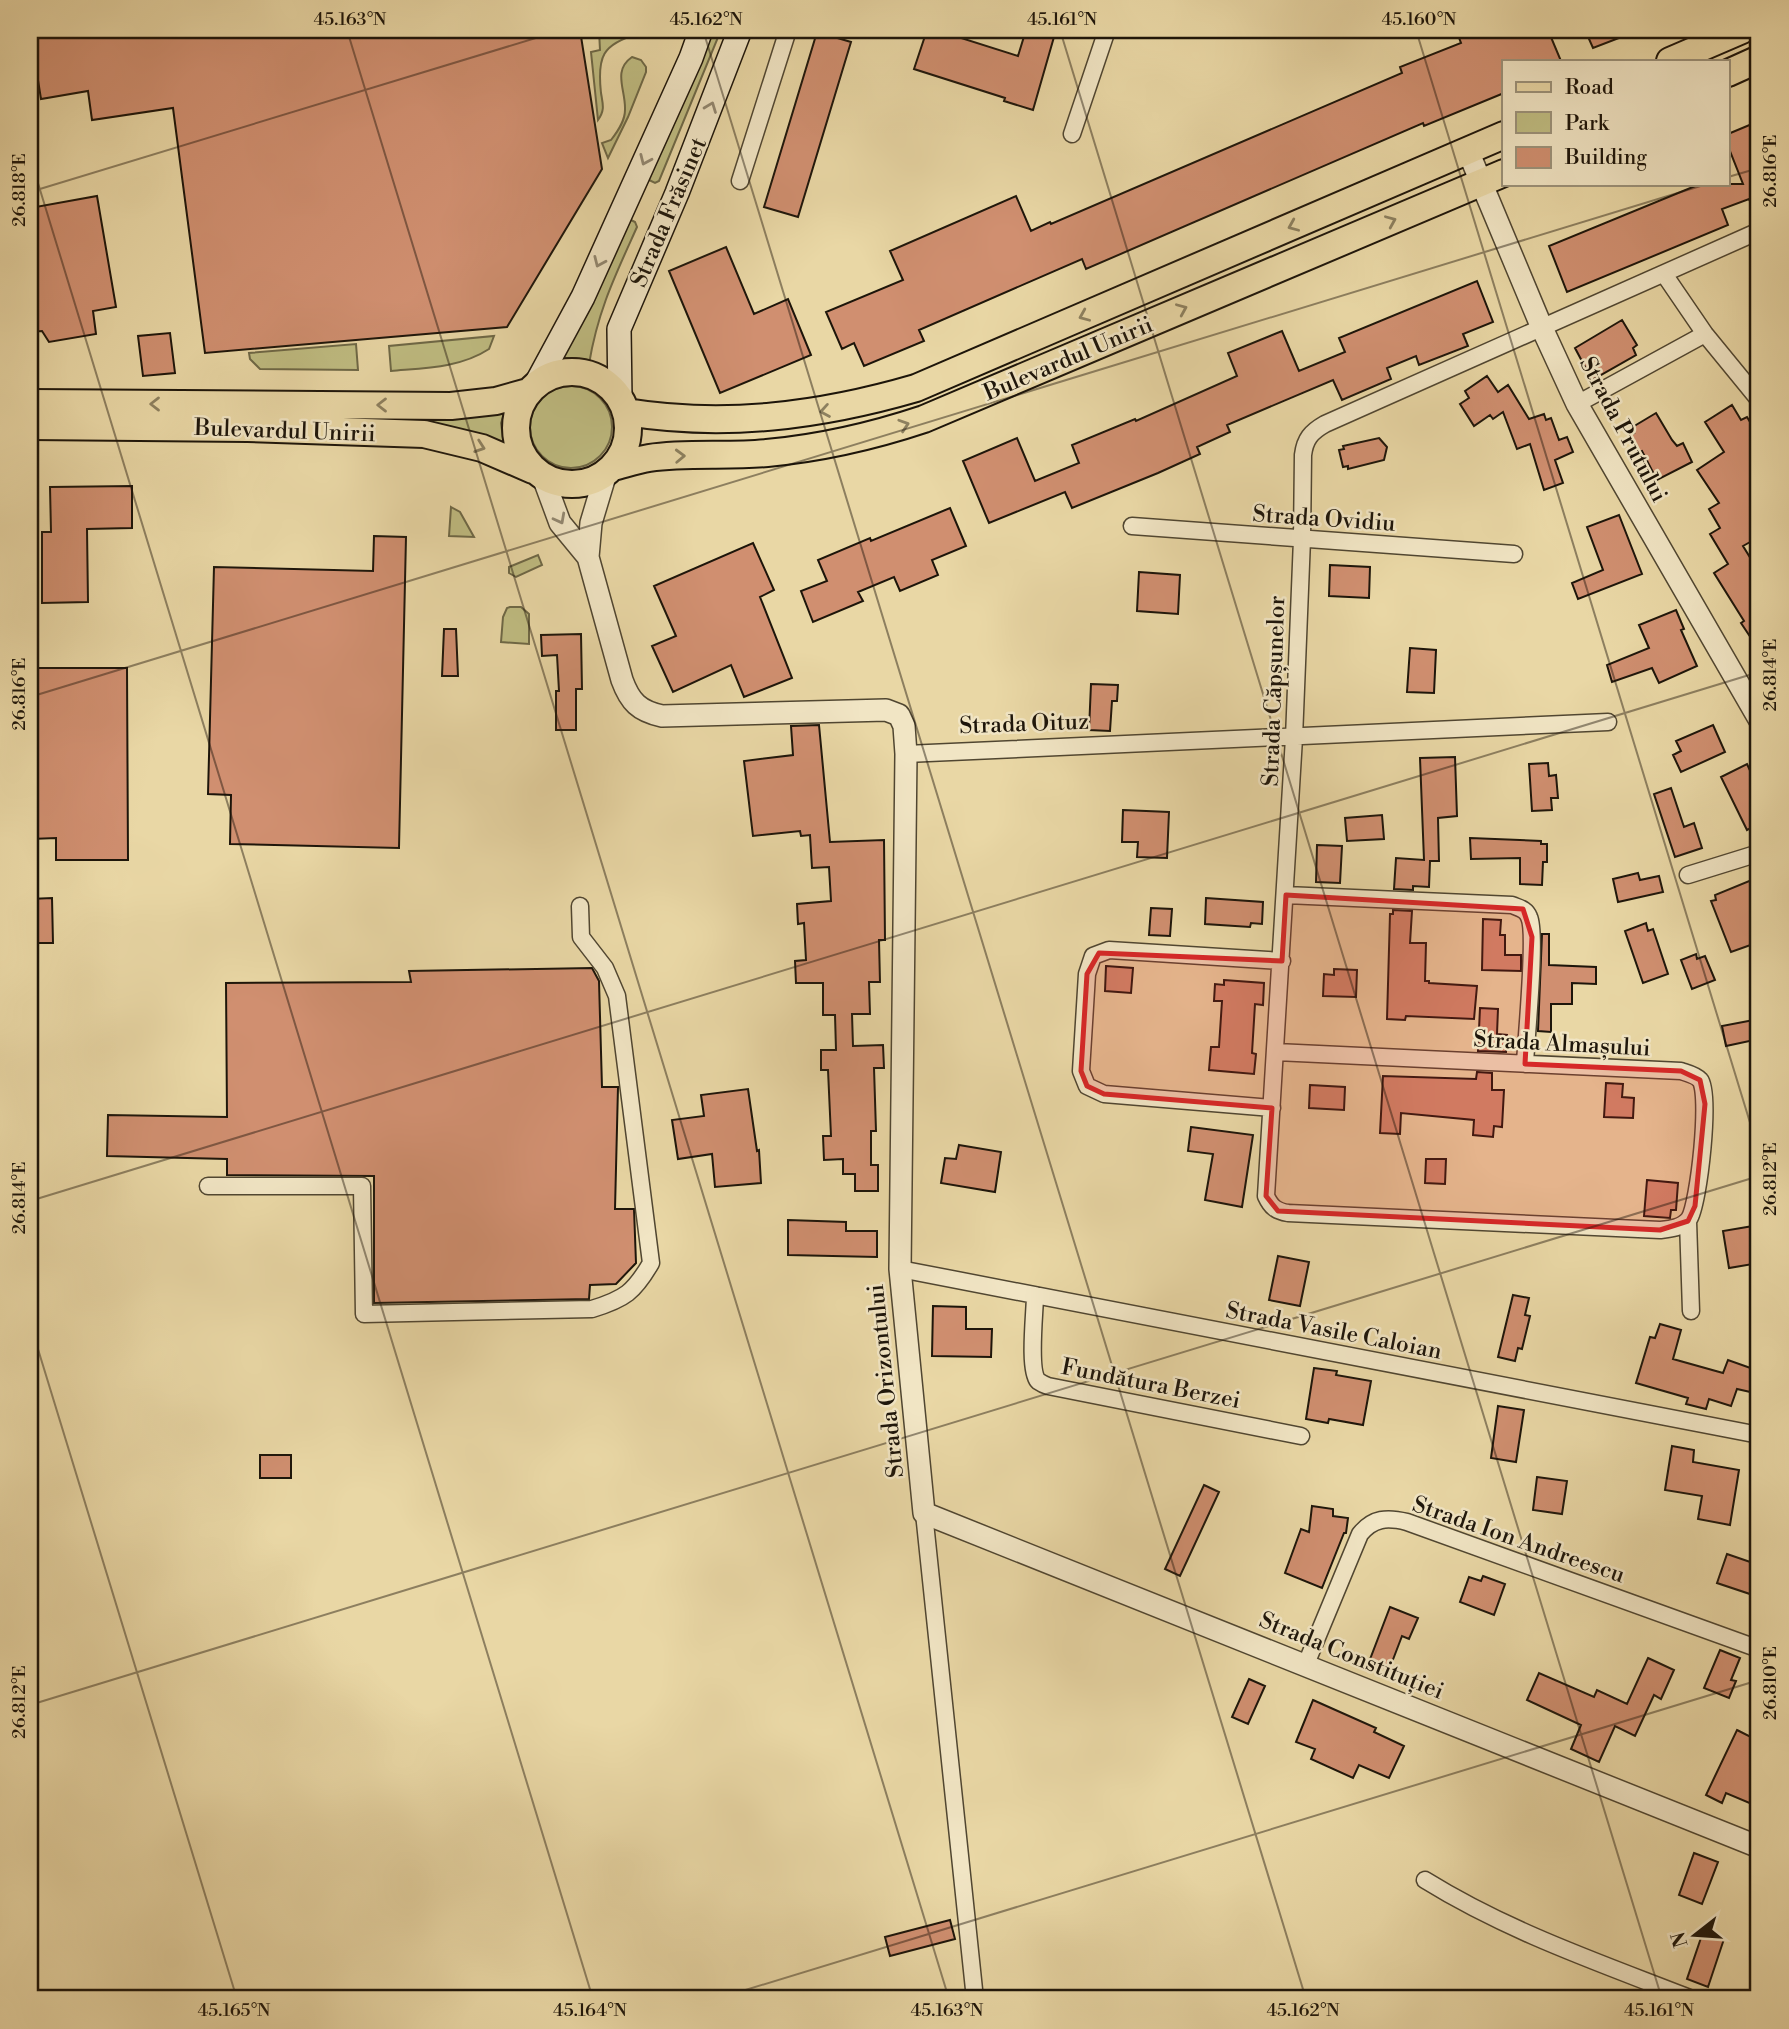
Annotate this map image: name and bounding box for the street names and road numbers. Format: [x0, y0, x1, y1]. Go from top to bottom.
street label: Strada Frăsinet [625, 133, 713, 291]
street label: Bulevardul Unirii [979, 311, 1157, 408]
street label: Strada Prutului [1573, 352, 1673, 507]
street label: Bulevardul Unirii [193, 414, 376, 448]
street label: Strada Ovidiu [1252, 500, 1396, 538]
street label: Strada Căpșunelor [1257, 595, 1291, 787]
street label: Strada Oituz [959, 708, 1089, 740]
street label: Strada Almașului [1473, 1025, 1651, 1063]
street label: Strada Orizontului [862, 1283, 910, 1479]
street label: Strada Vasile Caloian [1223, 1296, 1444, 1366]
street label: Fundătura Berzei [1059, 1353, 1243, 1415]
street label: Strada Ion Andreescu [1409, 1490, 1629, 1589]
street label: Strada Constituției [1255, 1606, 1448, 1706]

